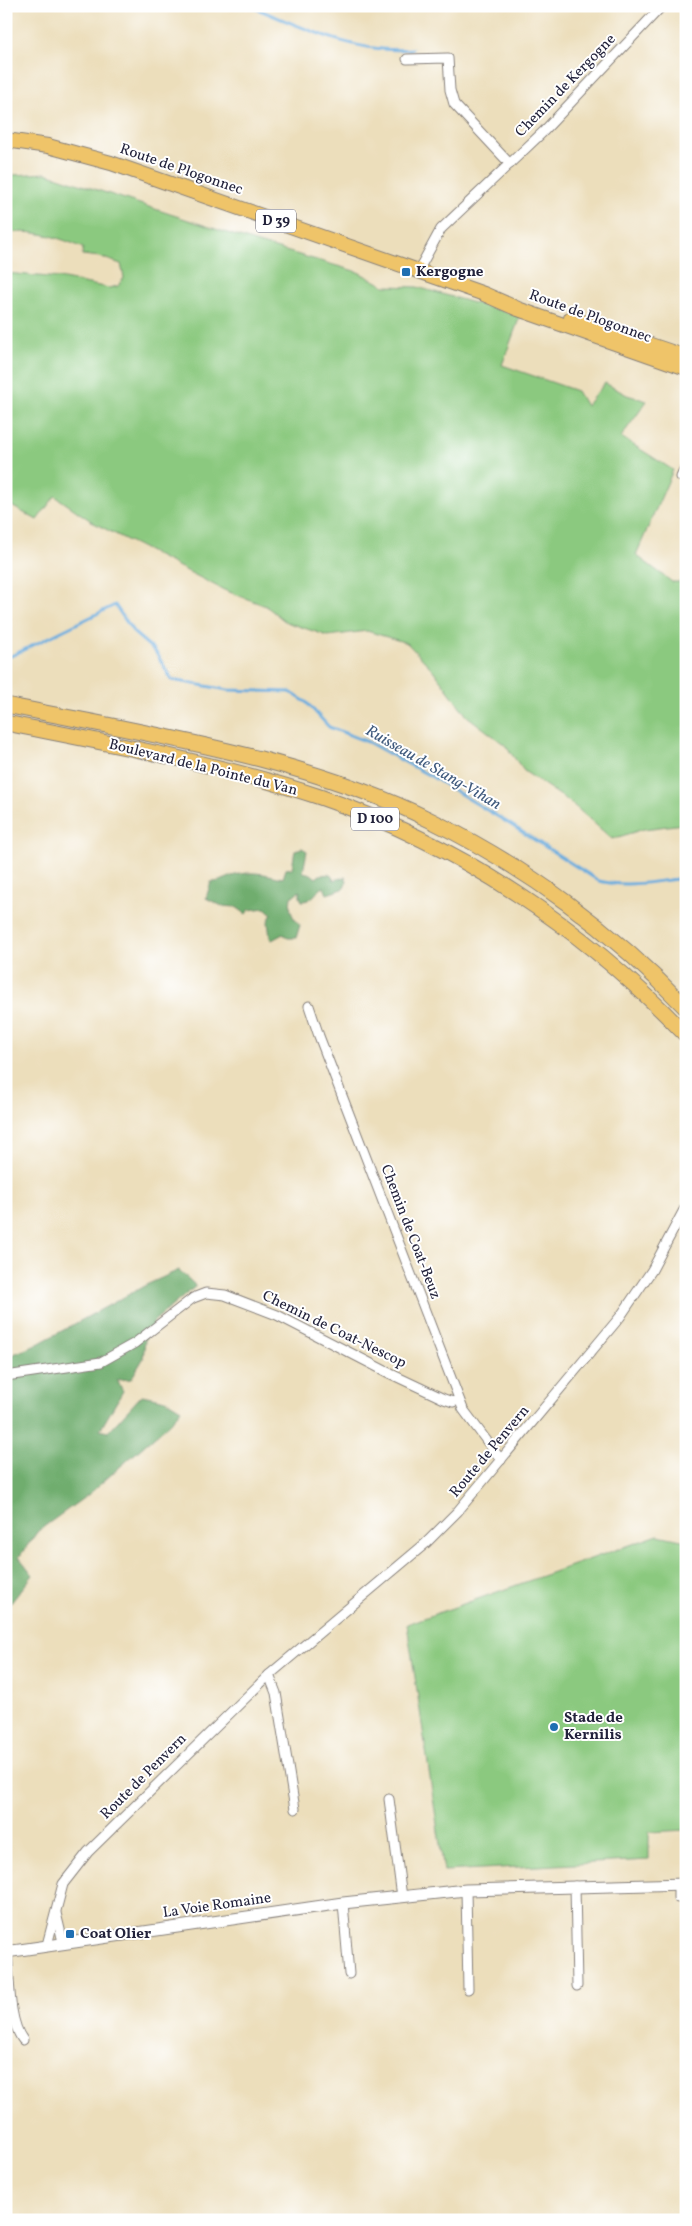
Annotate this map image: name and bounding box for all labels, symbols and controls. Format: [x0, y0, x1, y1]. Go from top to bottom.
street label: Chemin de Kergogne [511, 30, 621, 142]
street label: Route de Plogonnec [117, 139, 246, 201]
road number: D 39 [256, 210, 296, 232]
place label: Kergogne [416, 262, 484, 283]
marker: Kergogne [400, 266, 412, 278]
street label: Route de Plogonnec [526, 285, 654, 349]
water label: Ruisseau de Stang-Vihan [361, 720, 505, 816]
street label: Boulevard de la Pointe du Van [106, 734, 300, 802]
road number: D 100 [351, 808, 399, 831]
street label: Chemin de Coat-Beuz [375, 1162, 445, 1302]
street label: Chemin de Coat-Nescop [258, 1286, 410, 1374]
street label: Route de Penvern [445, 1401, 535, 1502]
place label: Stade de Kernilis [564, 1708, 623, 1746]
marker: Stade de Kernilis [548, 1721, 560, 1733]
street label: Route de Penvern [96, 1729, 192, 1825]
street label: La Voie Romaine [161, 1888, 273, 1924]
place label: Coat Olier [80, 1924, 151, 1945]
marker: Coat Olier [64, 1928, 76, 1940]

